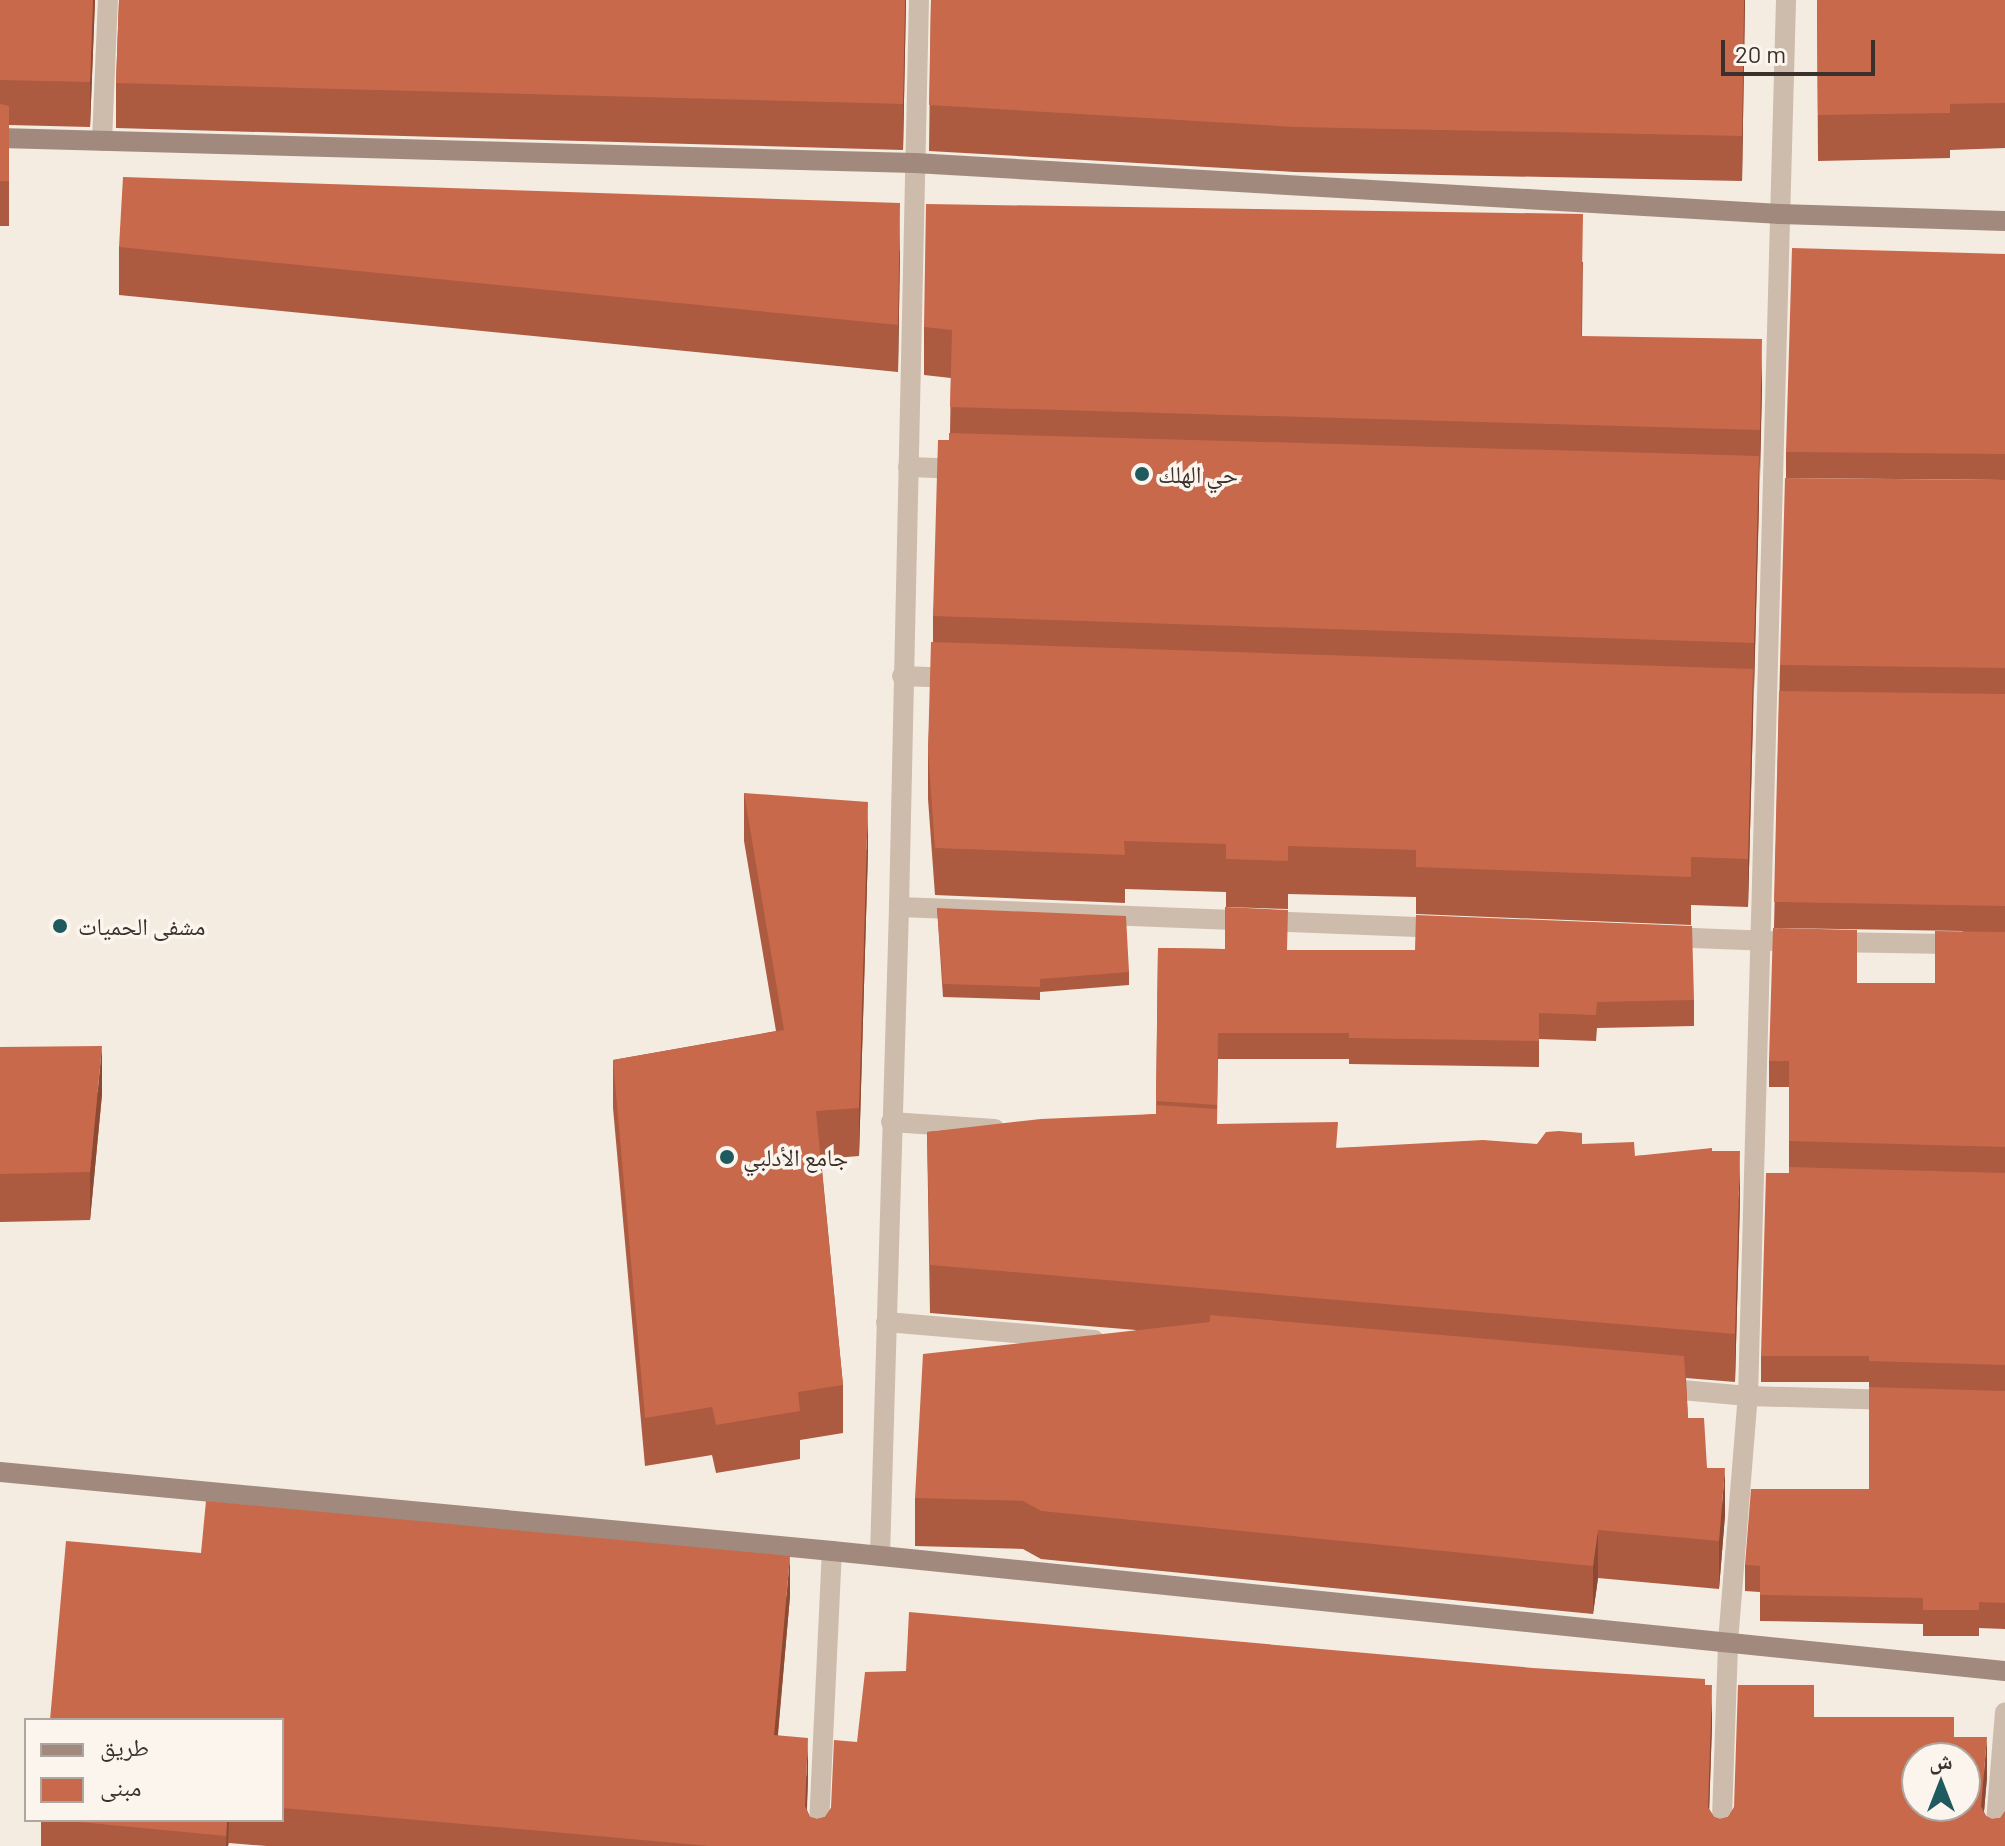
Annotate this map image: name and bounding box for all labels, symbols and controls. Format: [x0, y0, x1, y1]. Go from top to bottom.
scale bar [1725, 24, 1879, 74]
text: 20 m [1735, 39, 1786, 68]
place label: حي الهلك [1158, 460, 1238, 488]
marker: حي الهلك [1133, 465, 1151, 483]
place label: مشفى الحميات [78, 912, 205, 940]
marker: مشفى الحميات [49, 915, 71, 937]
place label: جامع الأدلبي [743, 1143, 848, 1171]
marker: جامع الأدلبي [718, 1148, 736, 1166]
legend [24, 1718, 284, 1822]
text: طريق [100, 1732, 149, 1761]
north arrow [1901, 1742, 1981, 1822]
text: ش [1929, 1747, 1953, 1773]
text: مبنى [100, 1772, 141, 1801]

